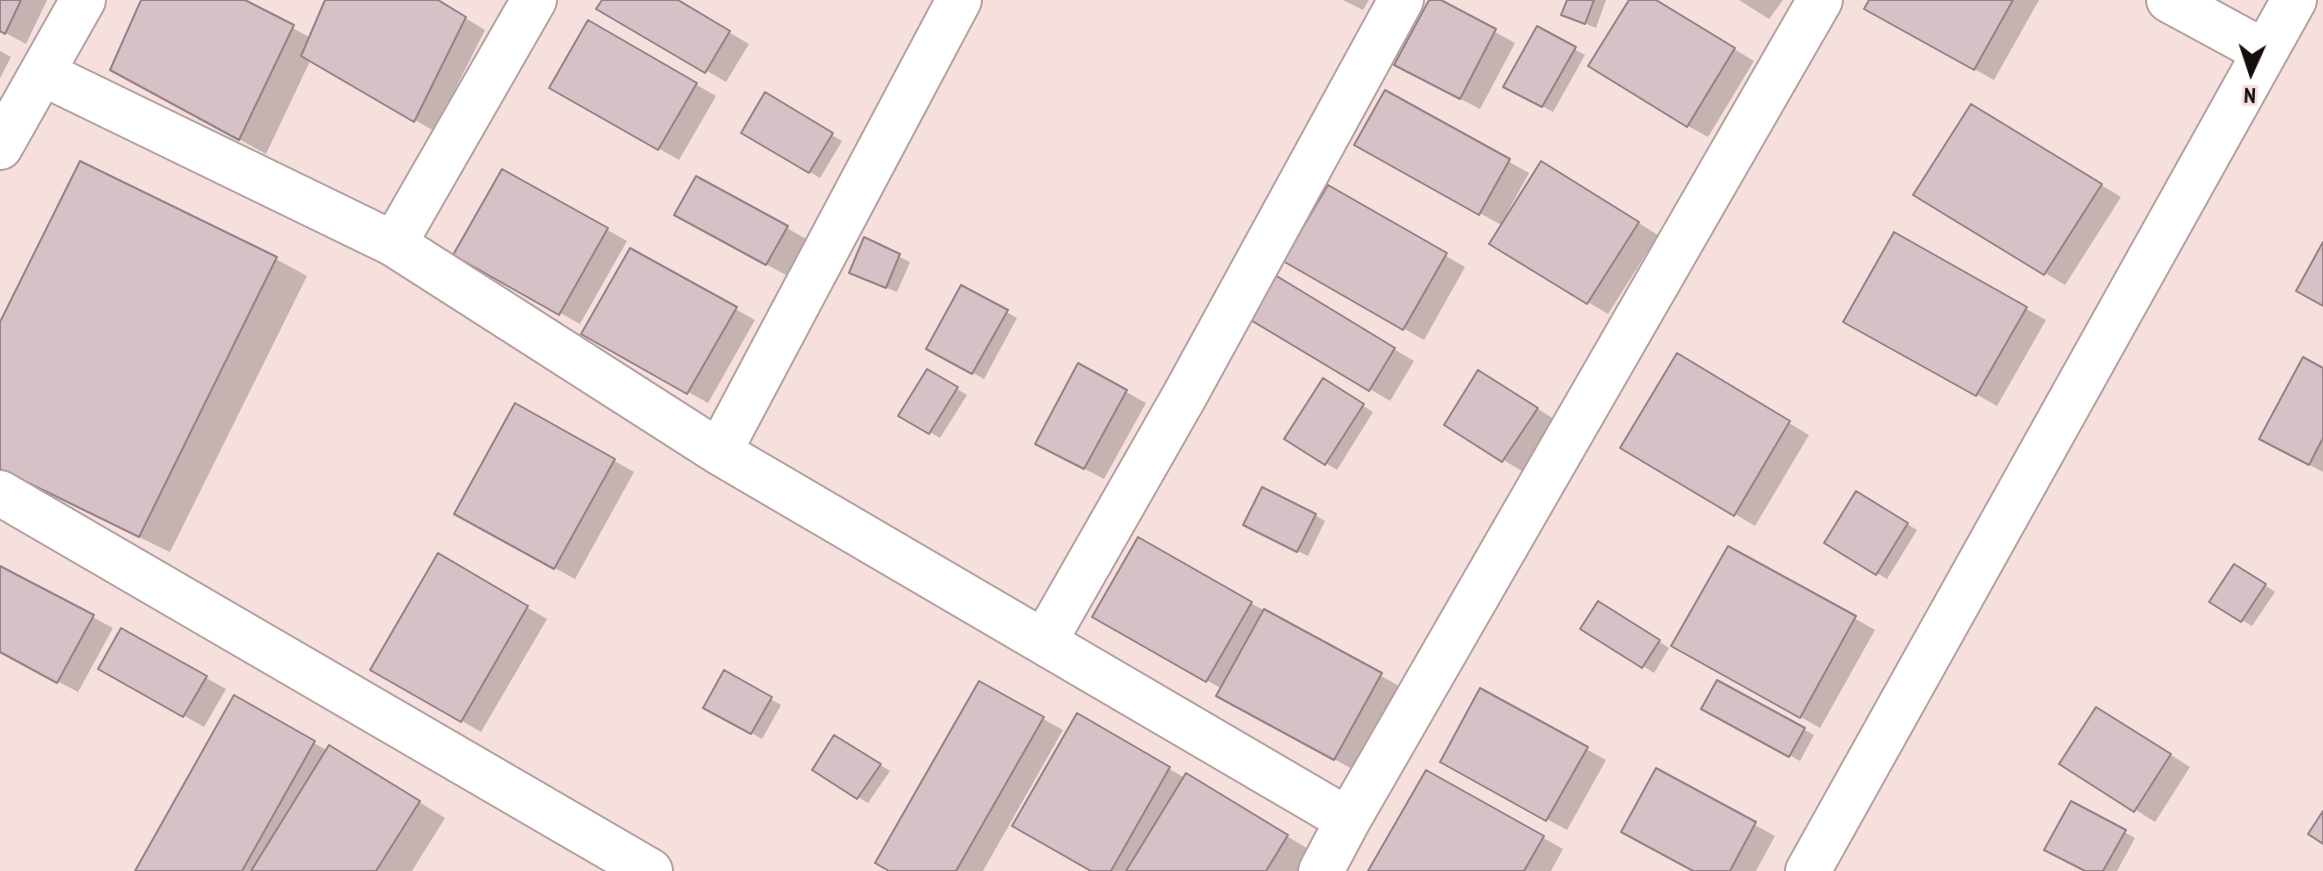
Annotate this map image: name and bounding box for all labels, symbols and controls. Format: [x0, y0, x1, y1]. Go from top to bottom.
north arrow [2211, 32, 2291, 112]
text: N [2243, 82, 2256, 110]

